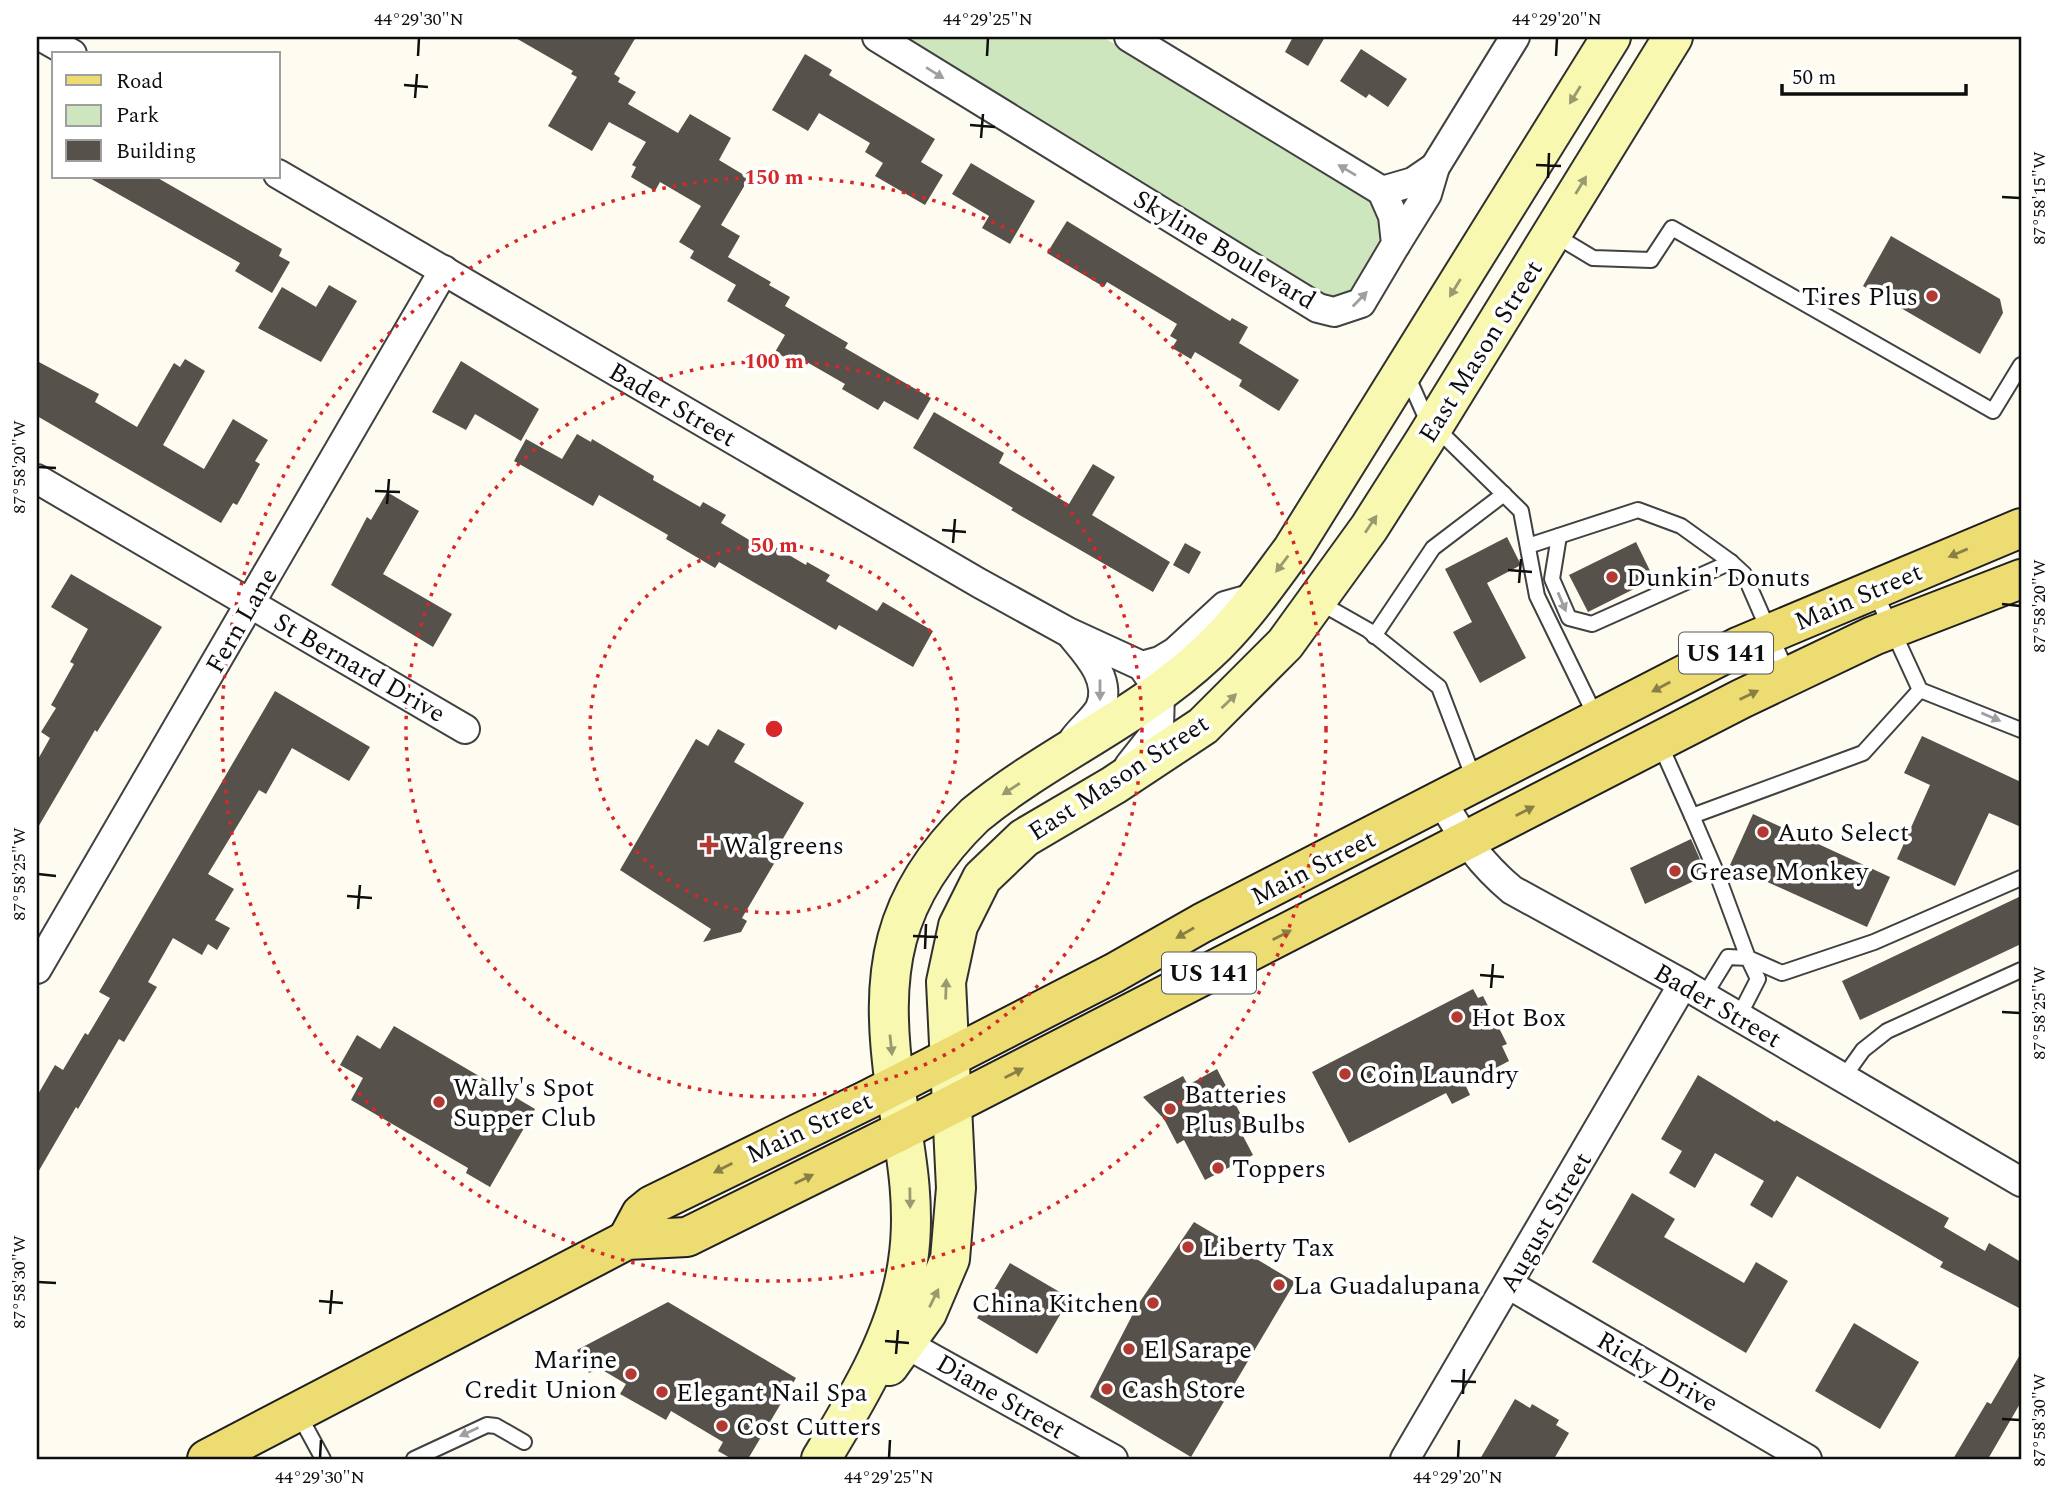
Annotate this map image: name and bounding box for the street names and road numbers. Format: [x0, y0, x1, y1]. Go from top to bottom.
street label: Skyline Boulevard [1125, 179, 1324, 320]
street label: East Mason Street [1408, 252, 1553, 451]
street label: Bader Street [601, 352, 744, 458]
street label: Main Street [1788, 552, 1929, 642]
street label: Fern Lane [195, 560, 288, 681]
street label: St Bernard Drive [266, 602, 453, 733]
road number: US 141 [1679, 632, 1773, 674]
street label: East Mason Street [1020, 704, 1217, 852]
street label: Main Street [1244, 819, 1383, 917]
road number: US 141 [1162, 953, 1256, 993]
street label: Bader Street [1646, 953, 1789, 1059]
street label: Main Street [739, 1081, 879, 1175]
street label: August Street [1489, 1144, 1602, 1301]
street label: Ricky Drive [1589, 1321, 1726, 1423]
street label: Diane Street [928, 1344, 1073, 1450]

